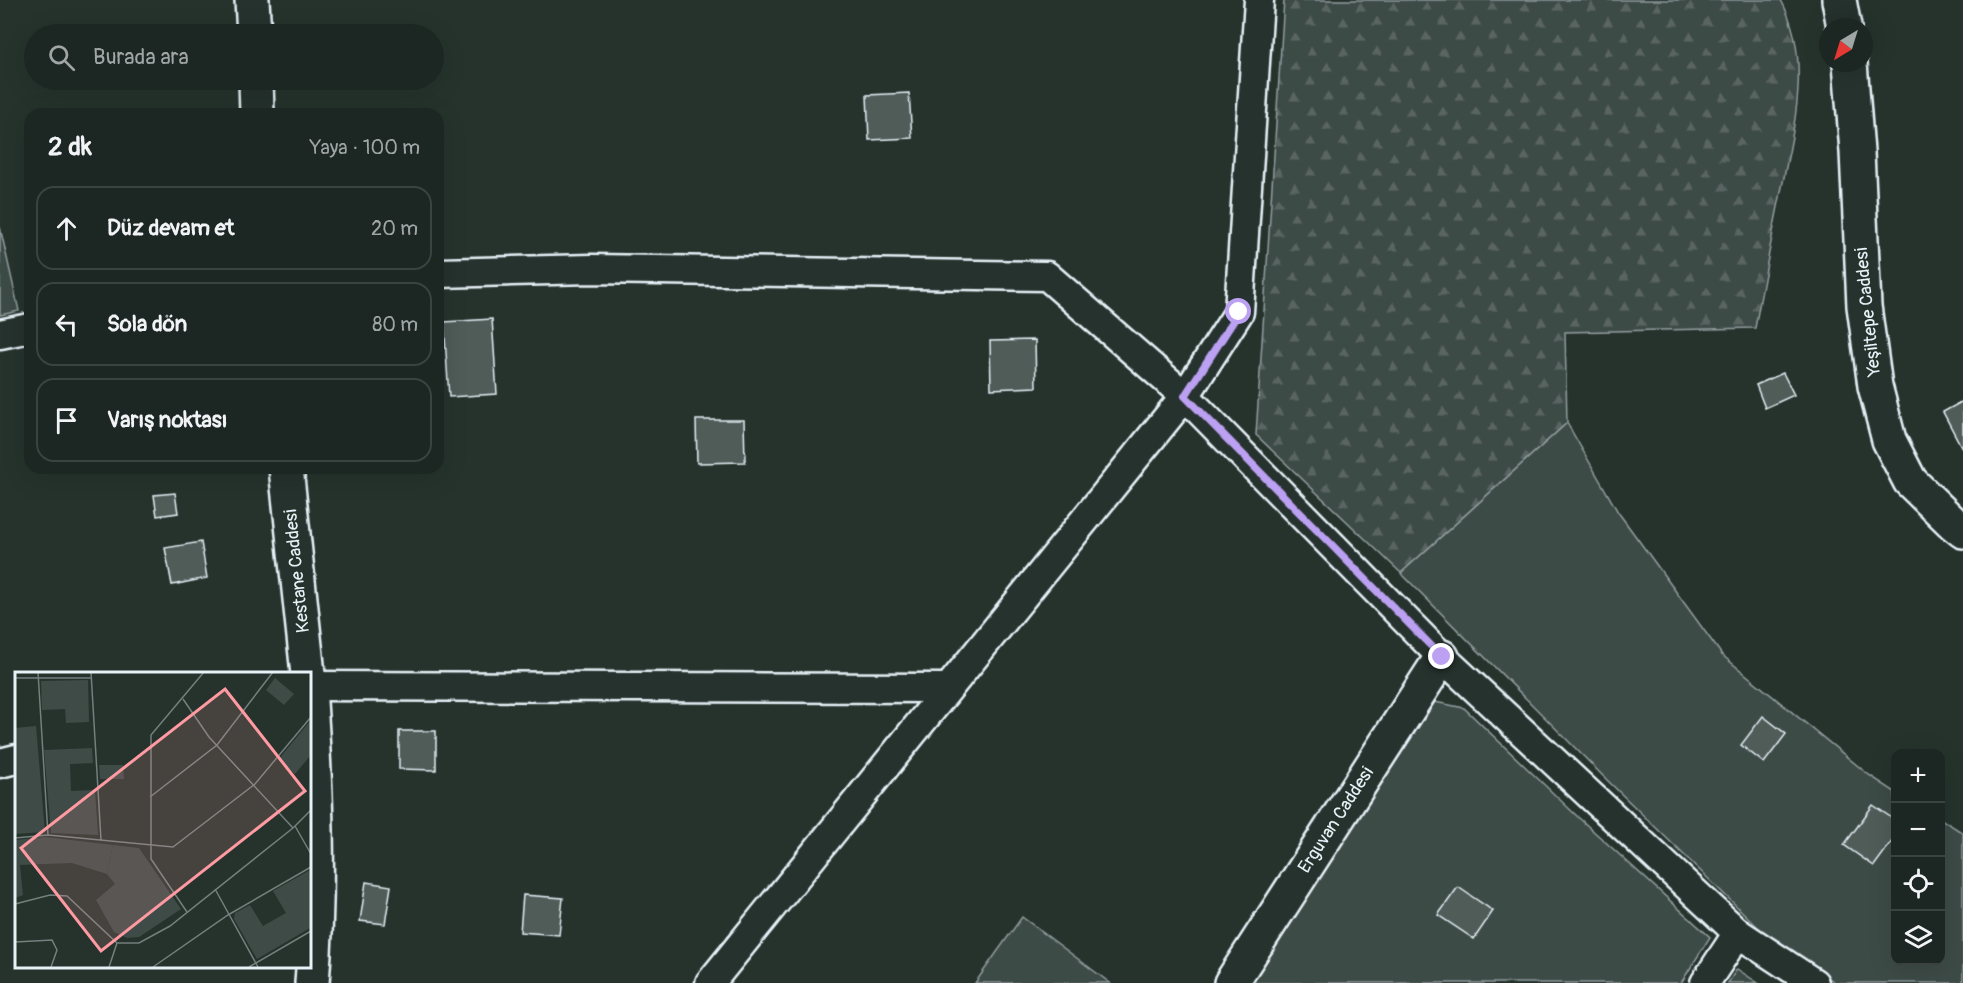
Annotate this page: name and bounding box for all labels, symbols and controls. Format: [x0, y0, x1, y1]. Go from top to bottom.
north arrow [1819, 18, 1873, 72]
search box [24, 24, 444, 90]
icon: search [45, 41, 78, 74]
text: Burada ara [93, 43, 189, 71]
text: 2 dk [48, 131, 92, 163]
text: Yaya · 100 m [310, 135, 420, 160]
icon: ahead [50, 212, 83, 245]
text: Düz devam et [107, 214, 234, 242]
text: 20 m [371, 216, 418, 241]
street label: Yeşiltepe Caddesi [1850, 246, 1886, 379]
route start [1225, 298, 1251, 324]
icon: left [50, 308, 83, 341]
text: Sola dön [107, 310, 187, 338]
text: 80 m [372, 312, 418, 337]
icon: arrive [50, 404, 83, 437]
text: Varış noktası [107, 406, 228, 434]
street label: Kestane Caddesi [279, 508, 315, 634]
route end [1428, 643, 1454, 669]
inset map [15, 672, 310, 968]
map controls [1891, 749, 1945, 965]
button: + [1891, 749, 1945, 803]
street label: Erguvan Caddesi [1293, 762, 1379, 878]
button: − [1891, 803, 1945, 857]
button: locate [1891, 857, 1945, 911]
button: layers [1891, 911, 1945, 965]

